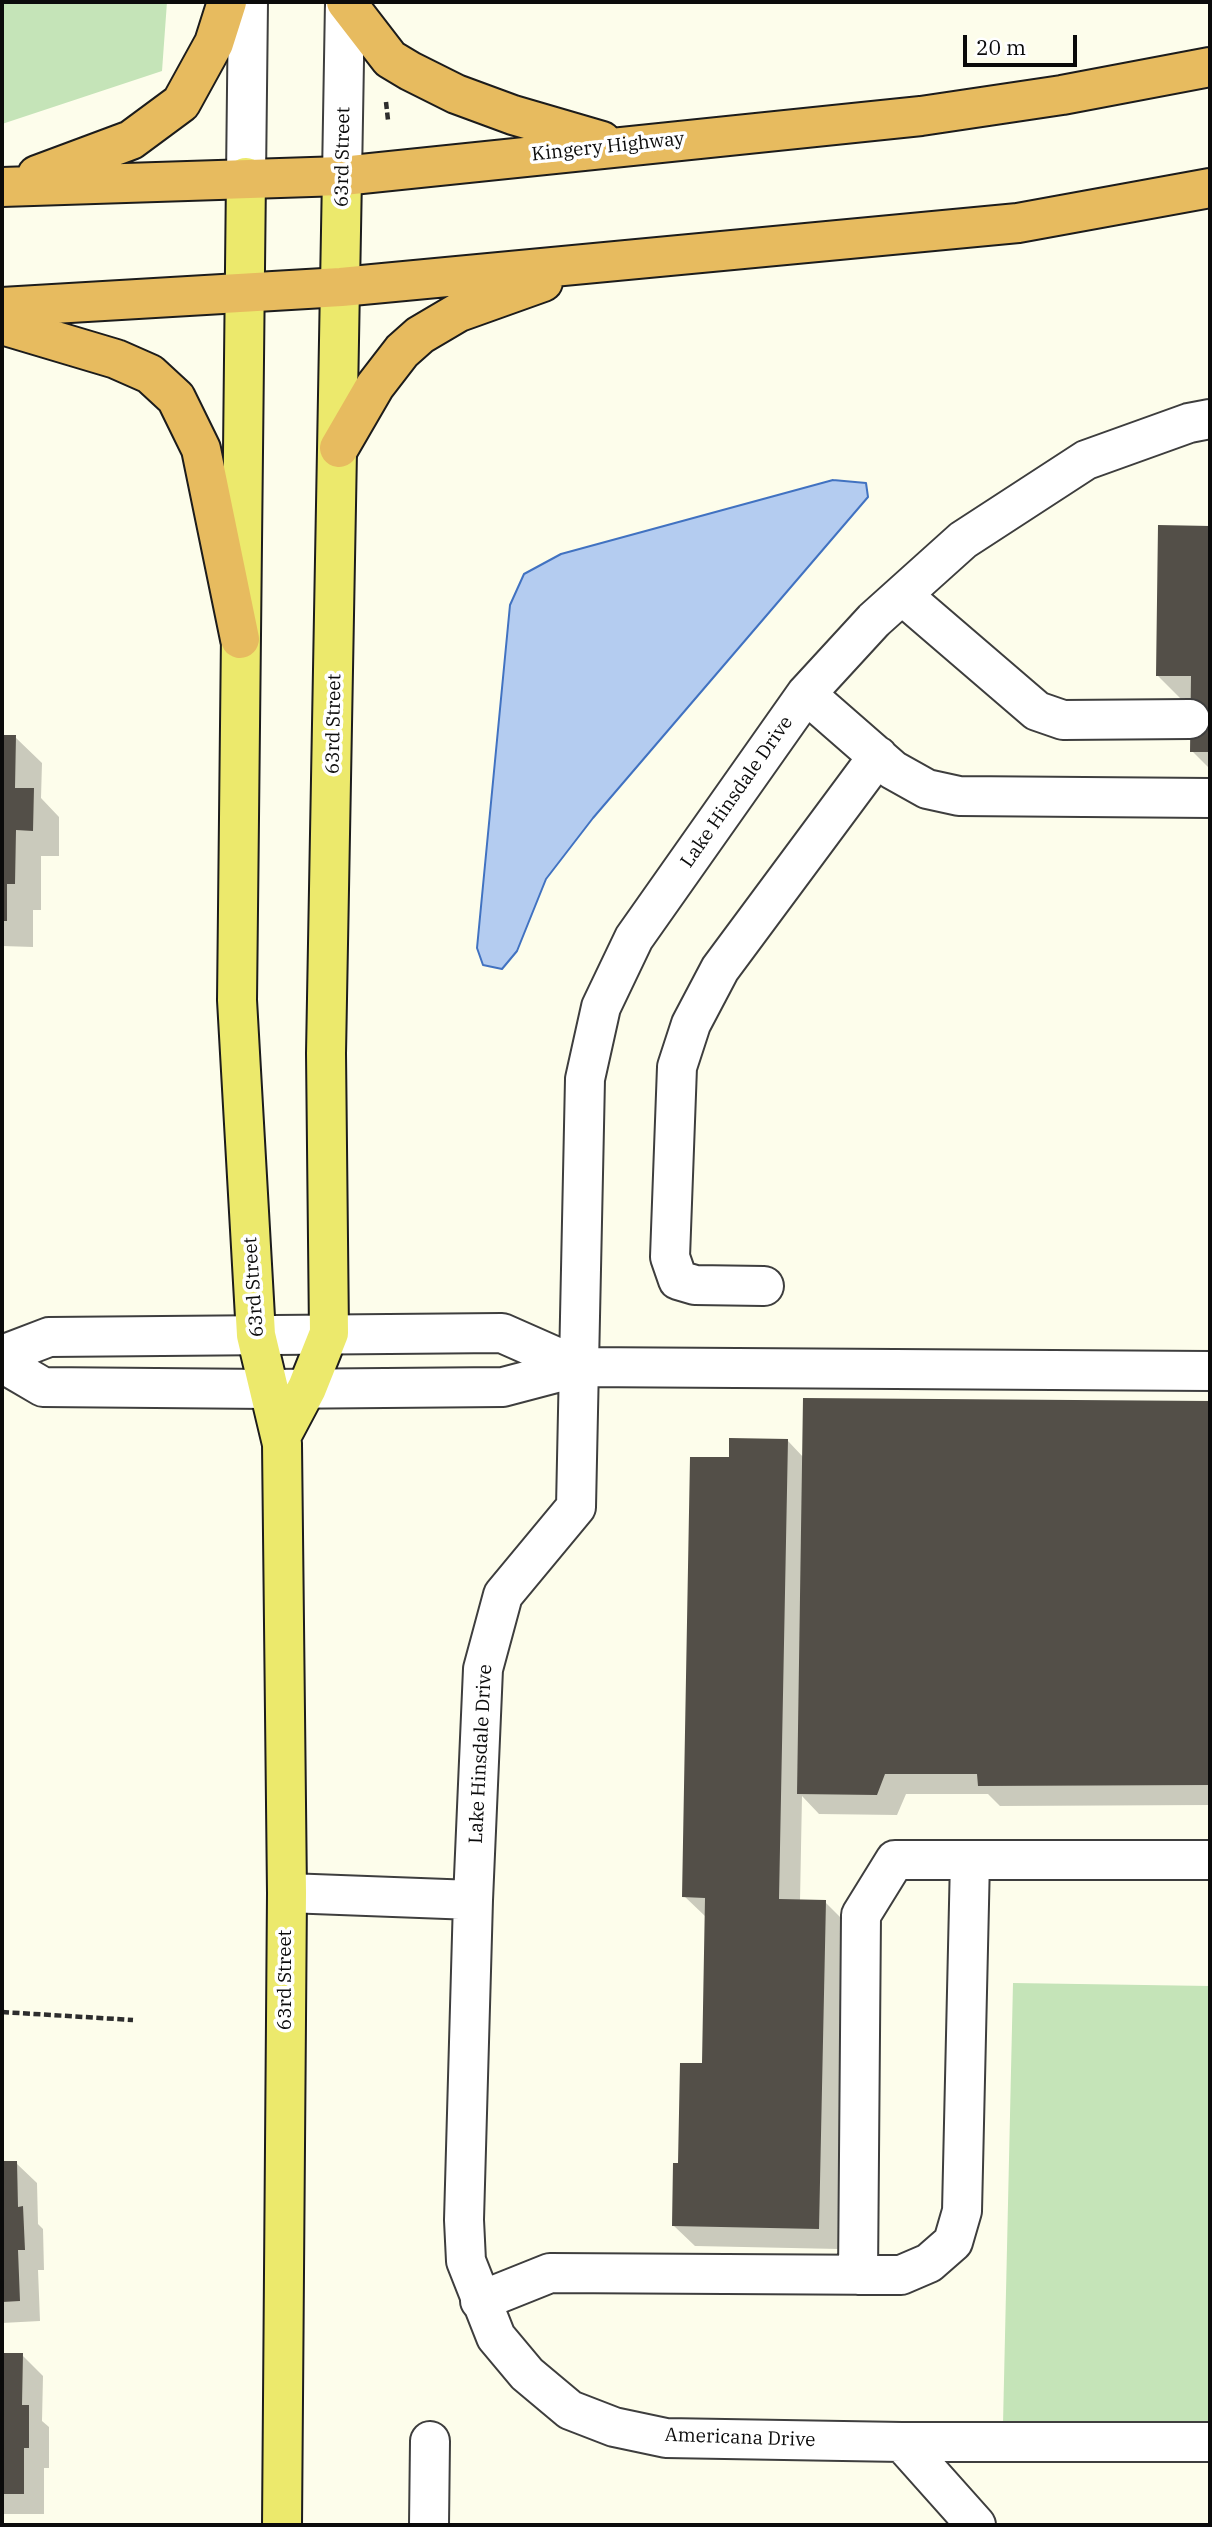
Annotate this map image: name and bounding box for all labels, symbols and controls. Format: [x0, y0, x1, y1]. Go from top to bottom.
scale bar [967, 21, 1081, 65]
text: 20 m [976, 33, 1026, 61]
street label: 63rd Street [331, 107, 355, 207]
street label: Kingery Highway [531, 128, 685, 166]
street label: 63rd Street [322, 674, 346, 774]
street label: Lake Hinsdale Drive [676, 712, 798, 872]
street label: 63rd Street [239, 1236, 269, 1338]
street label: Lake Hinsdale Drive [465, 1664, 497, 1844]
street label: 63rd Street [275, 1930, 297, 2030]
street label: Americana Drive [664, 2424, 816, 2452]

